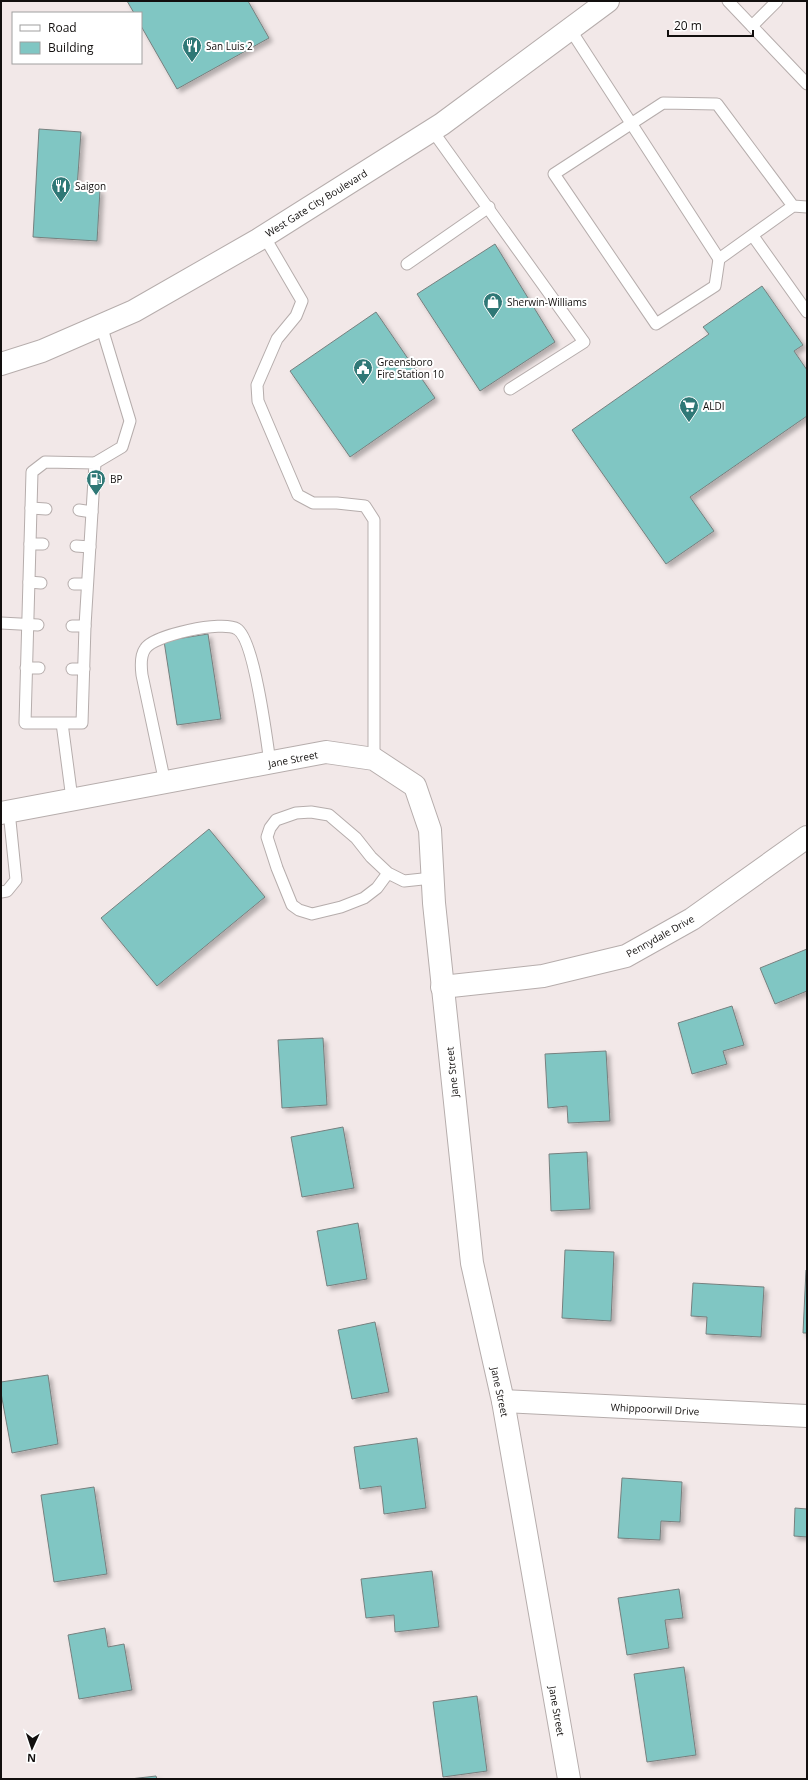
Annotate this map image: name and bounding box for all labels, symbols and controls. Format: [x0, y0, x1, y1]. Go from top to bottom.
legend [12, 12, 142, 64]
scale bar [668, 12, 753, 38]
text: 20 m [674, 17, 702, 34]
text: Road [48, 19, 77, 36]
restaurant icon: San Luis 2 [181, 35, 203, 63]
text: Building [48, 39, 94, 56]
place label: San Luis 2 [206, 39, 253, 53]
street label: West Gate City Boulevard [262, 166, 370, 240]
restaurant icon: Saigon [50, 175, 72, 203]
place label: Saigon [75, 179, 106, 193]
shop icon: Sherwin-Williams [482, 291, 504, 319]
place label: Sherwin-Williams [507, 295, 587, 309]
place label: Greensboro Fire Station 10 [377, 355, 444, 381]
public building icon: Greensboro Fire Station 10 [352, 357, 374, 385]
supermarket icon: ALDI [678, 395, 700, 423]
place label: ALDI [703, 399, 725, 413]
fuel station icon: BP [85, 468, 107, 496]
place label: BP [110, 472, 122, 486]
street label: Jane Street [266, 747, 320, 771]
street label: Pennydale Drive [623, 911, 697, 960]
street label: Jane Street [442, 1046, 462, 1099]
street label: Jane Street [488, 1365, 512, 1419]
street label: Whippoorwill Drive [610, 1400, 700, 1418]
street label: Jane Street [546, 1684, 568, 1738]
north arrow [12, 1728, 52, 1768]
text: N [27, 1751, 36, 1766]

